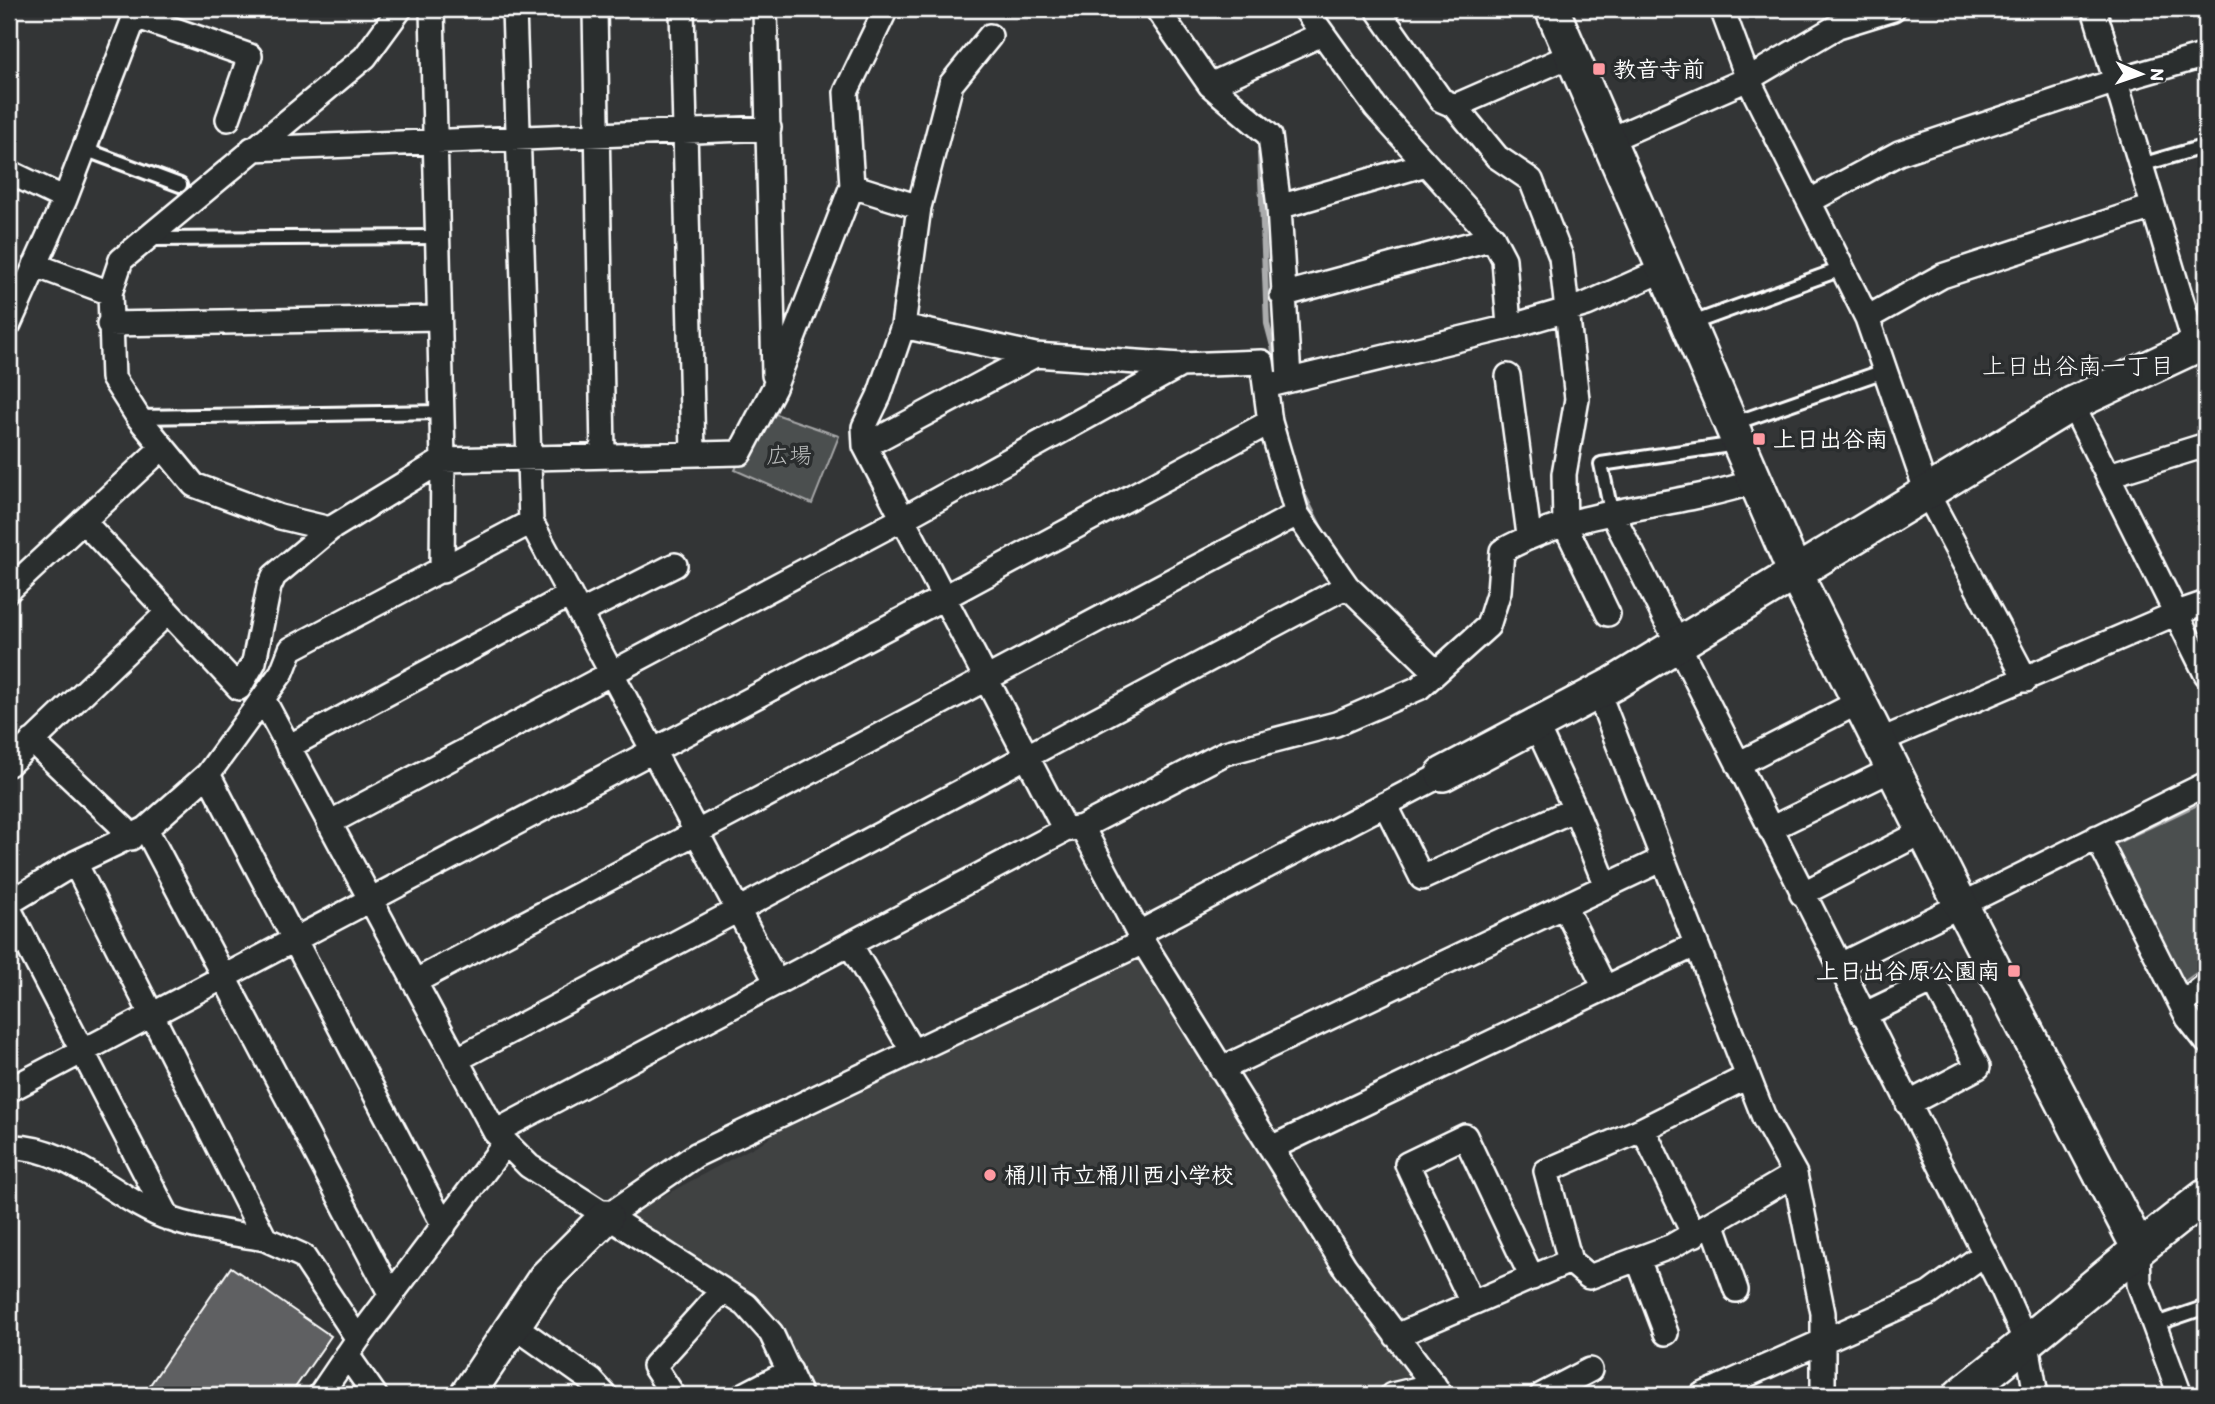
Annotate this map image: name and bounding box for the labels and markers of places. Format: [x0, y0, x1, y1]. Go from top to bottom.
place label: 教音寺前 [1613, 55, 1705, 83]
marker: 教音寺前 [1591, 61, 1607, 77]
place label: 上日出谷南 [1773, 425, 1888, 453]
marker: 上日出谷南 [1751, 431, 1767, 447]
place label: 上日出谷原公園南 [1816, 957, 2000, 985]
marker: 上日出谷原公園南 [2006, 963, 2022, 979]
place label: 桶川市立桶川西小学校 [1004, 1161, 1234, 1189]
marker: 桶川市立桶川西小学校 [982, 1167, 998, 1183]

